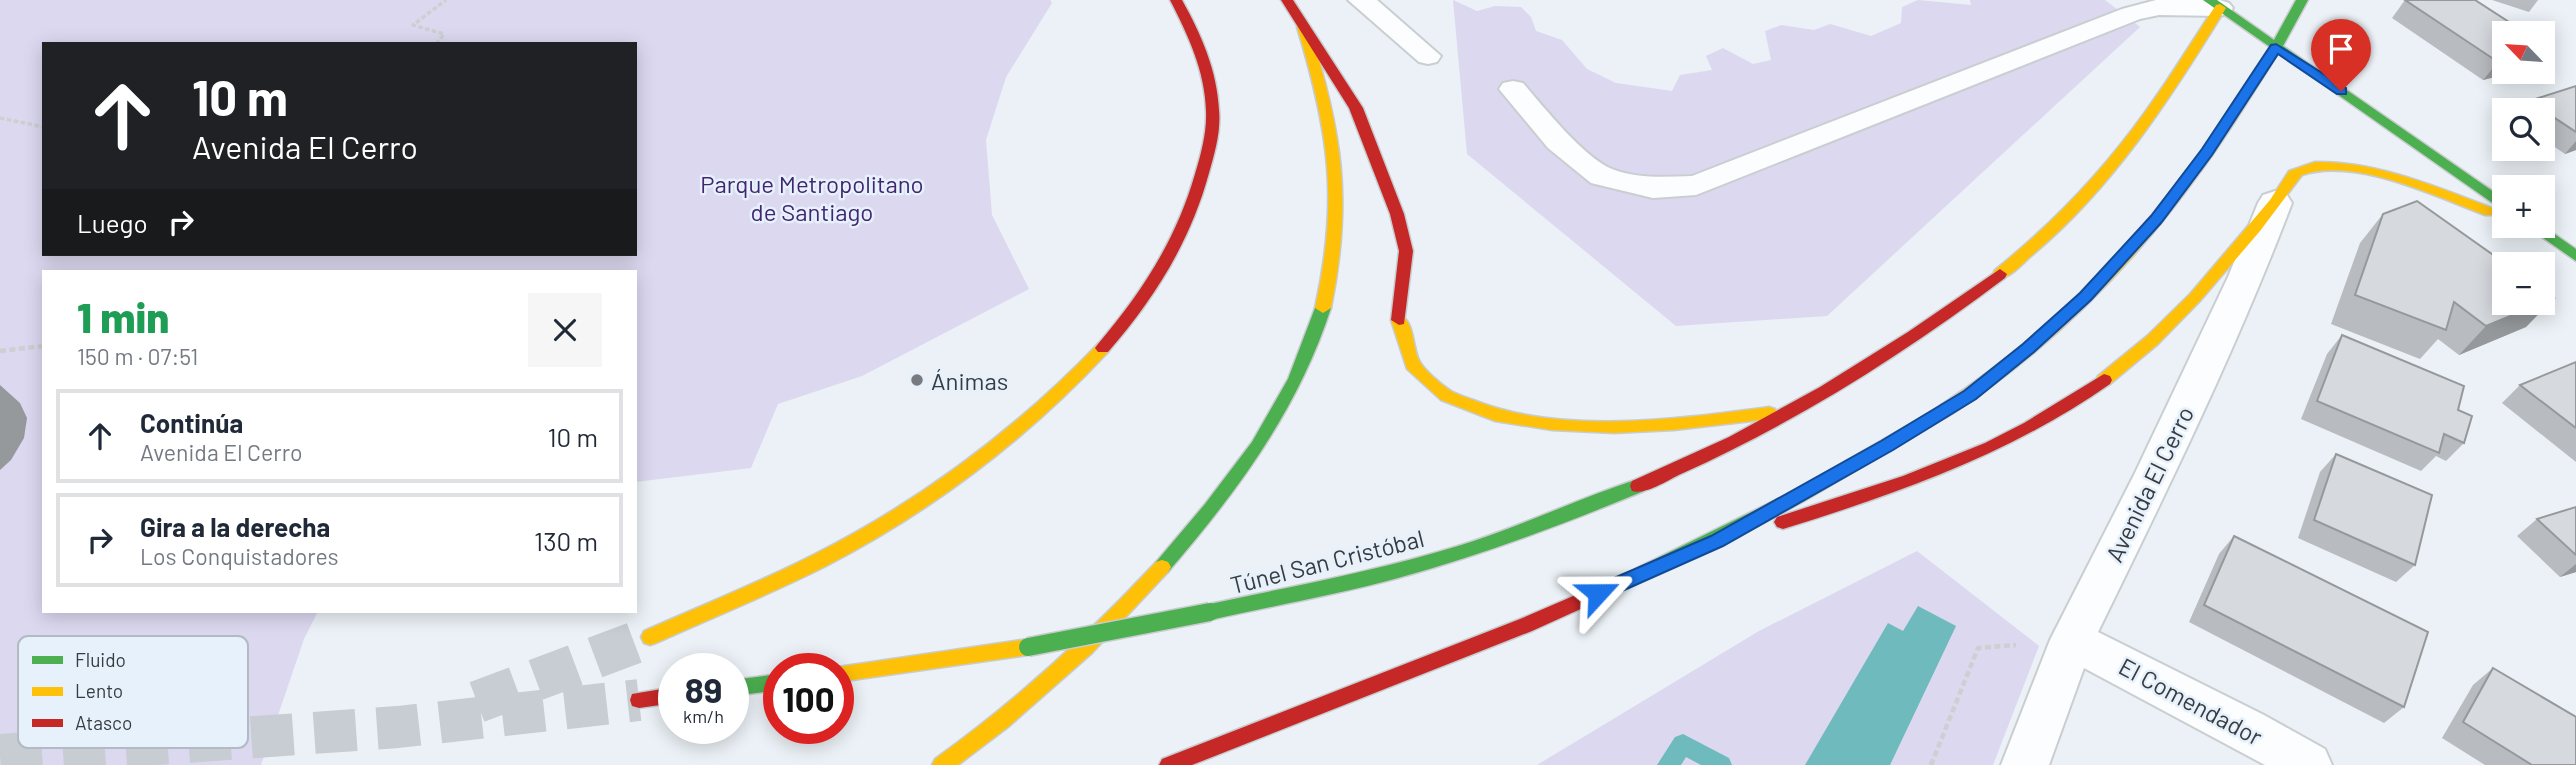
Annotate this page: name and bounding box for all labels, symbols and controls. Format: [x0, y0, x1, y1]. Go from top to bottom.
pin [2311, 19, 2371, 91]
north arrow [2492, 21, 2555, 84]
map controls [2492, 21, 2555, 315]
icon: arrive [2322, 30, 2360, 68]
text: 10 m [192, 67, 288, 126]
icon: ahead [77, 70, 168, 161]
button: search [2492, 98, 2555, 161]
text: Avenida El Cerro [192, 127, 418, 165]
park label: Parque Metropolitano de Santiago [700, 169, 924, 226]
button: + [2492, 175, 2555, 238]
icon: right [162, 203, 200, 241]
text: Luego [77, 207, 148, 238]
button: − [2492, 252, 2555, 315]
text: 1 min [77, 291, 169, 341]
button: close [528, 293, 602, 367]
text: 150 m · 07:51 [77, 342, 198, 370]
place label: Ánimas [931, 366, 1008, 395]
marker: Ánimas [909, 372, 925, 388]
street label: Avenida El Cerro [2099, 401, 2199, 567]
text: Continúa [140, 407, 243, 438]
icon: ahead [81, 417, 119, 455]
text: 10 m [548, 421, 598, 452]
text: Avenida El Cerro [140, 438, 302, 466]
text: Gira a la derecha [140, 511, 330, 542]
icon: right [81, 521, 119, 559]
street label: Túnel San Cristóbal [1227, 523, 1427, 599]
text: 130 m [534, 525, 598, 556]
text: Los Conquistadores [140, 542, 339, 570]
position arrow [1561, 556, 1635, 630]
legend [18, 636, 248, 748]
text: Fluido [75, 648, 126, 671]
street label: El Comendador [2114, 651, 2268, 751]
speed limit sign: 100 [763, 653, 854, 744]
text: 89 [685, 668, 722, 710]
text: Lento [75, 679, 123, 702]
text: km/h [683, 705, 724, 727]
text: Atasco [75, 711, 132, 734]

